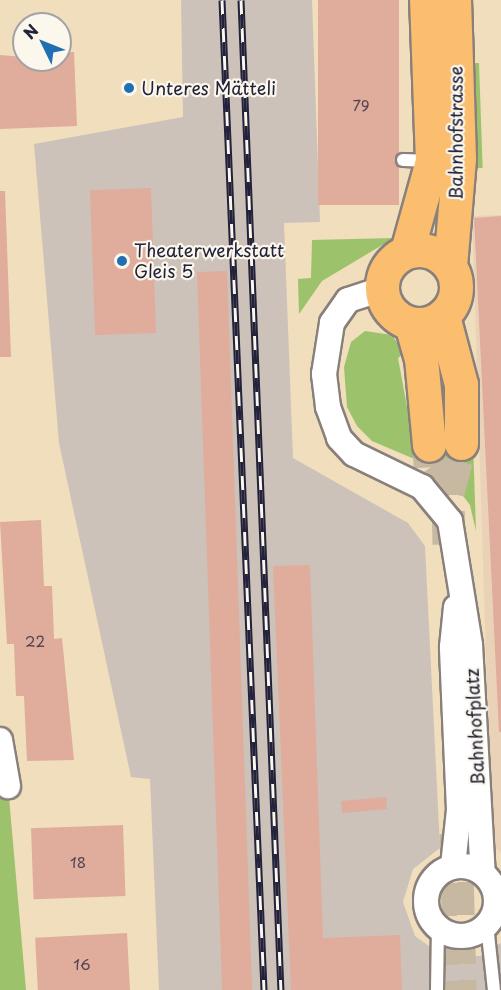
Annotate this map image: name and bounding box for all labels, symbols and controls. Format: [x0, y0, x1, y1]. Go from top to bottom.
north arrow [12, 12, 72, 72]
text: N [17, 18, 43, 44]
street label: Bahnhofstrasse [445, 66, 467, 200]
place label: Unteres Mätteli [141, 77, 277, 99]
marker: Unteres Mätteli [122, 81, 136, 95]
house number: 79 [352, 96, 370, 114]
place label: Theaterwerkstatt Gleis 5 [134, 240, 284, 282]
marker: Theaterwerkstatt Gleis 5 [115, 254, 129, 268]
house number: 22 [25, 632, 45, 650]
street label: Bahnhofplatz [461, 668, 489, 786]
house number: 18 [70, 853, 86, 871]
house number: 16 [73, 955, 91, 973]

